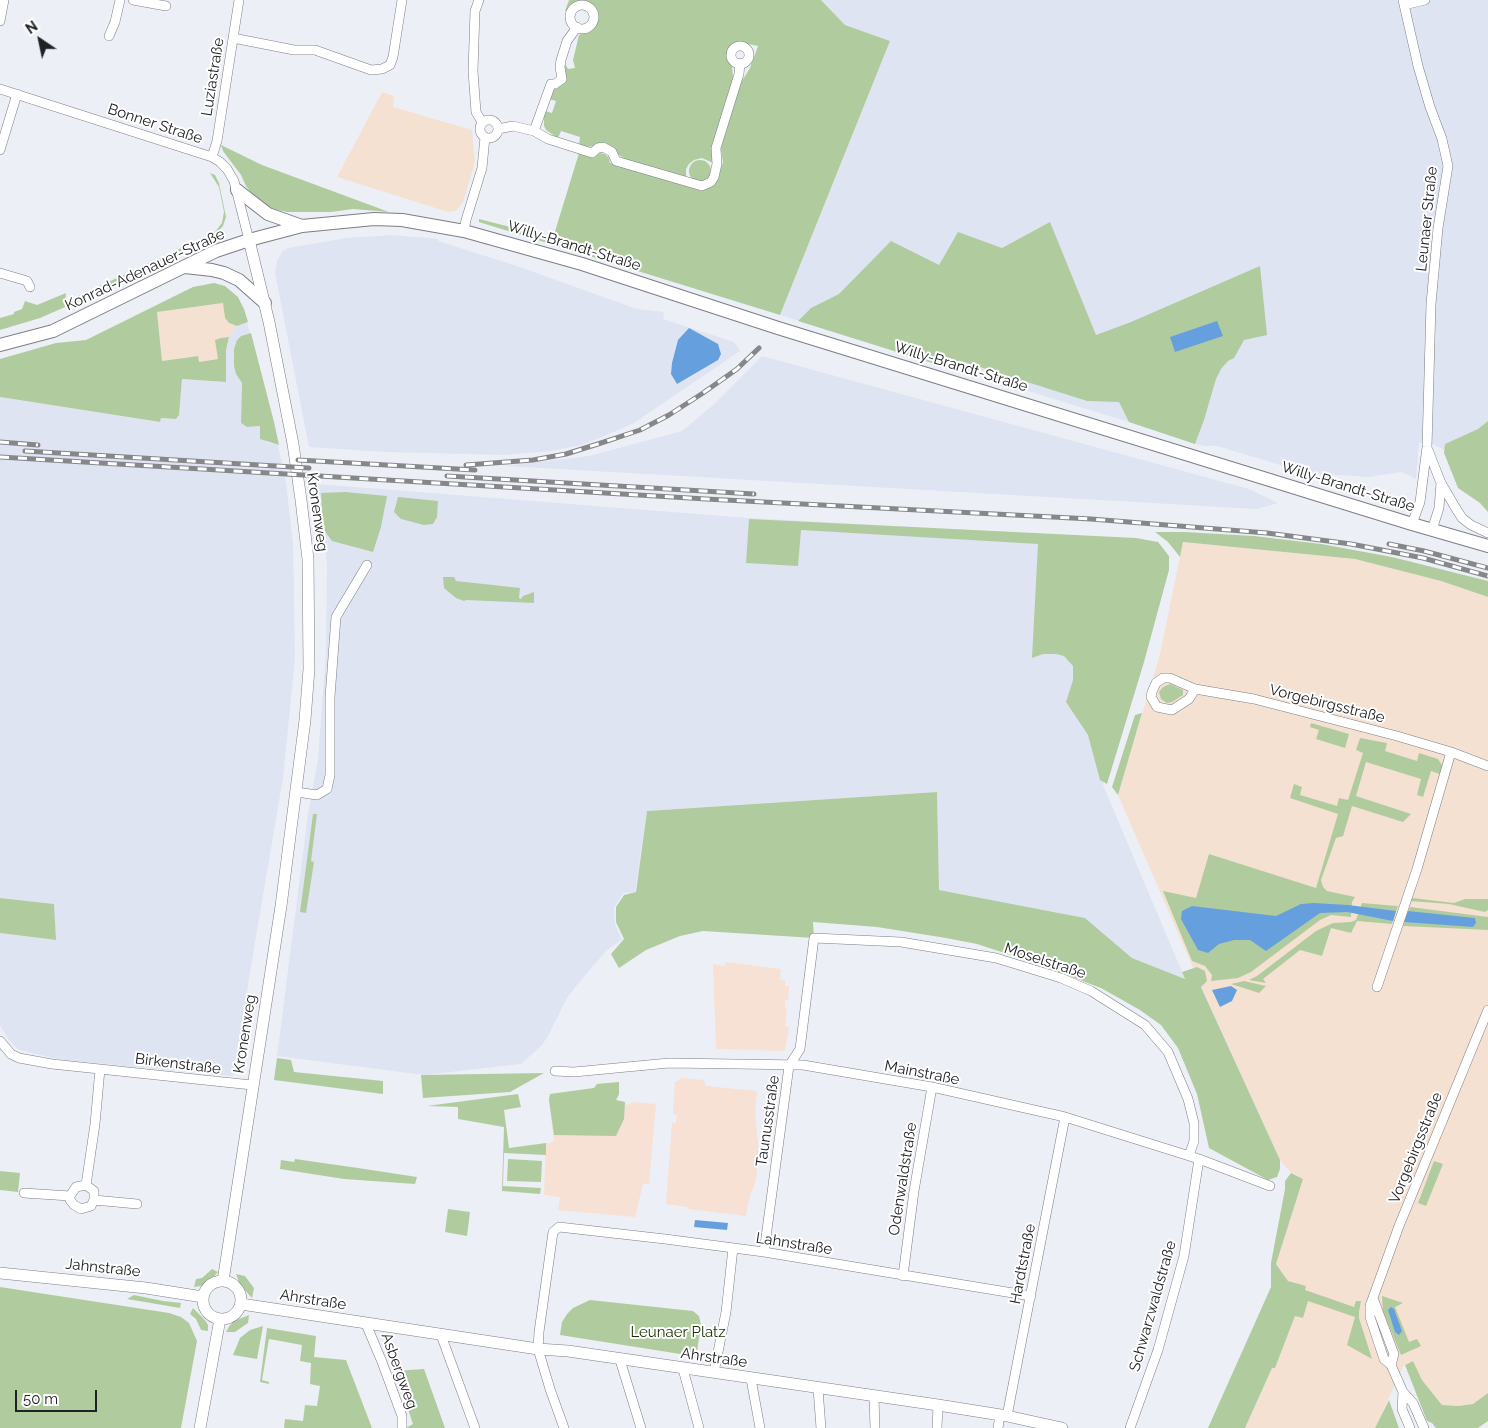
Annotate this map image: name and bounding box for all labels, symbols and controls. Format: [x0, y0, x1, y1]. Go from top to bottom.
north arrow [15, 15, 65, 65]
text: N [23, 18, 41, 37]
street label: Luziastraße [198, 36, 228, 118]
street label: Bonner Straße [105, 100, 205, 148]
street label: Leunaer Straße [1413, 166, 1441, 272]
street label: Willy-Brandt-Straße [505, 217, 643, 275]
street label: Konrad-Adenauer-Straße [62, 225, 228, 315]
street label: Willy-Brandt-Straße [892, 338, 1030, 396]
street label: Willy-Brandt-Straße [1279, 458, 1417, 516]
street label: Kronenweg [303, 471, 331, 553]
street label: Vorgebirgsstraße [1268, 681, 1386, 727]
street label: Moselstraße [1002, 939, 1088, 983]
street label: Kronenweg [230, 993, 260, 1075]
street label: Birkenstraße [134, 1050, 222, 1078]
street label: Mainstraße [883, 1057, 961, 1089]
street label: Taunusstraße [753, 1074, 783, 1168]
street label: Vorgebirgsstraße [1386, 1090, 1446, 1206]
street label: Odenwaldstraße [885, 1121, 921, 1237]
street label: Hardtstraße [1006, 1222, 1040, 1306]
street label: Lahnstraße [754, 1229, 834, 1259]
street label: Schwarzwaldstraße [1126, 1239, 1180, 1373]
street label: Jahnstraße [65, 1255, 141, 1281]
street label: Ahrstraße [279, 1286, 347, 1314]
park label: Leunaer Platz [630, 1323, 726, 1341]
street label: Asbergweg [377, 1330, 421, 1412]
street label: Ahrstraße [680, 1344, 748, 1372]
scale bar [18, 1380, 100, 1412]
text: 50 m [23, 1390, 58, 1408]

